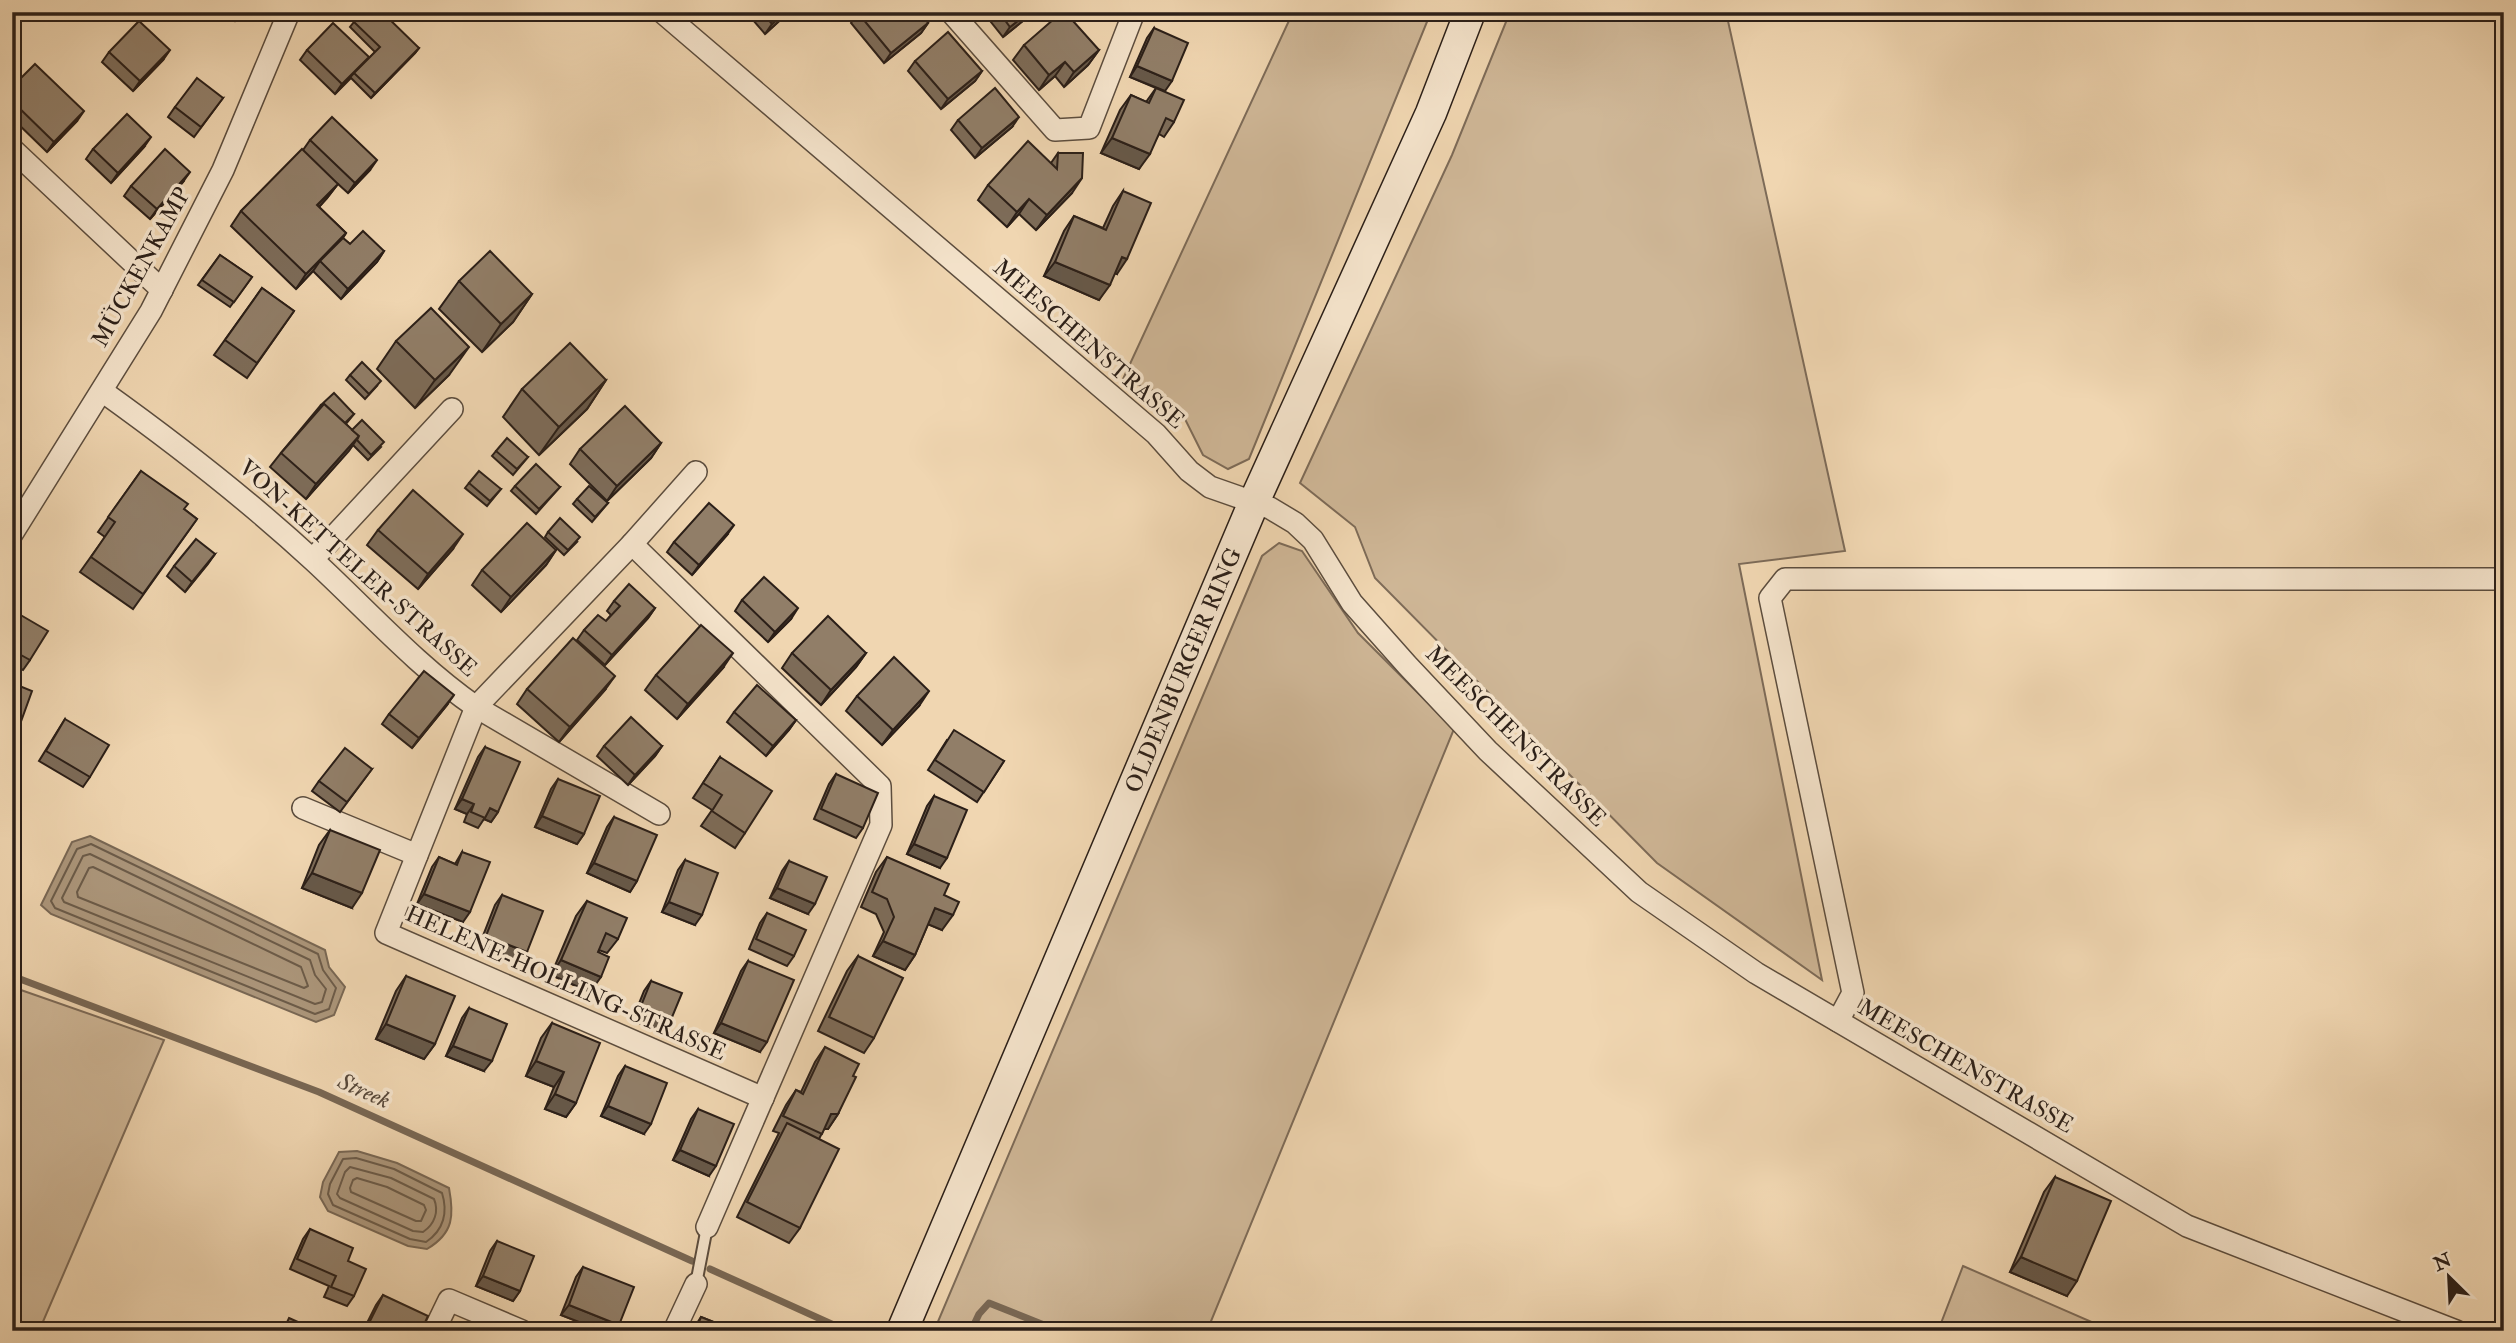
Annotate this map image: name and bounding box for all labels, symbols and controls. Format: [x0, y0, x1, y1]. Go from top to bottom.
street label: MÜCKENKAMP [85, 182, 197, 352]
street label: MEESCHENSTRASSE [987, 253, 1191, 435]
street label: VON-KETTELER-STRASSE [233, 453, 483, 683]
street label: OLDENBURGER RING [1118, 543, 1248, 797]
street label: MEESCHENSTRASSE [1419, 639, 1613, 833]
street label: HELENE-HOLLING-STRASSE [401, 899, 731, 1067]
street label: MEESCHENSTRASSE [1853, 992, 2079, 1140]
water label: Streek [332, 1065, 395, 1116]
north arrow [2414, 1242, 2484, 1312]
text: N [2429, 1248, 2456, 1277]

